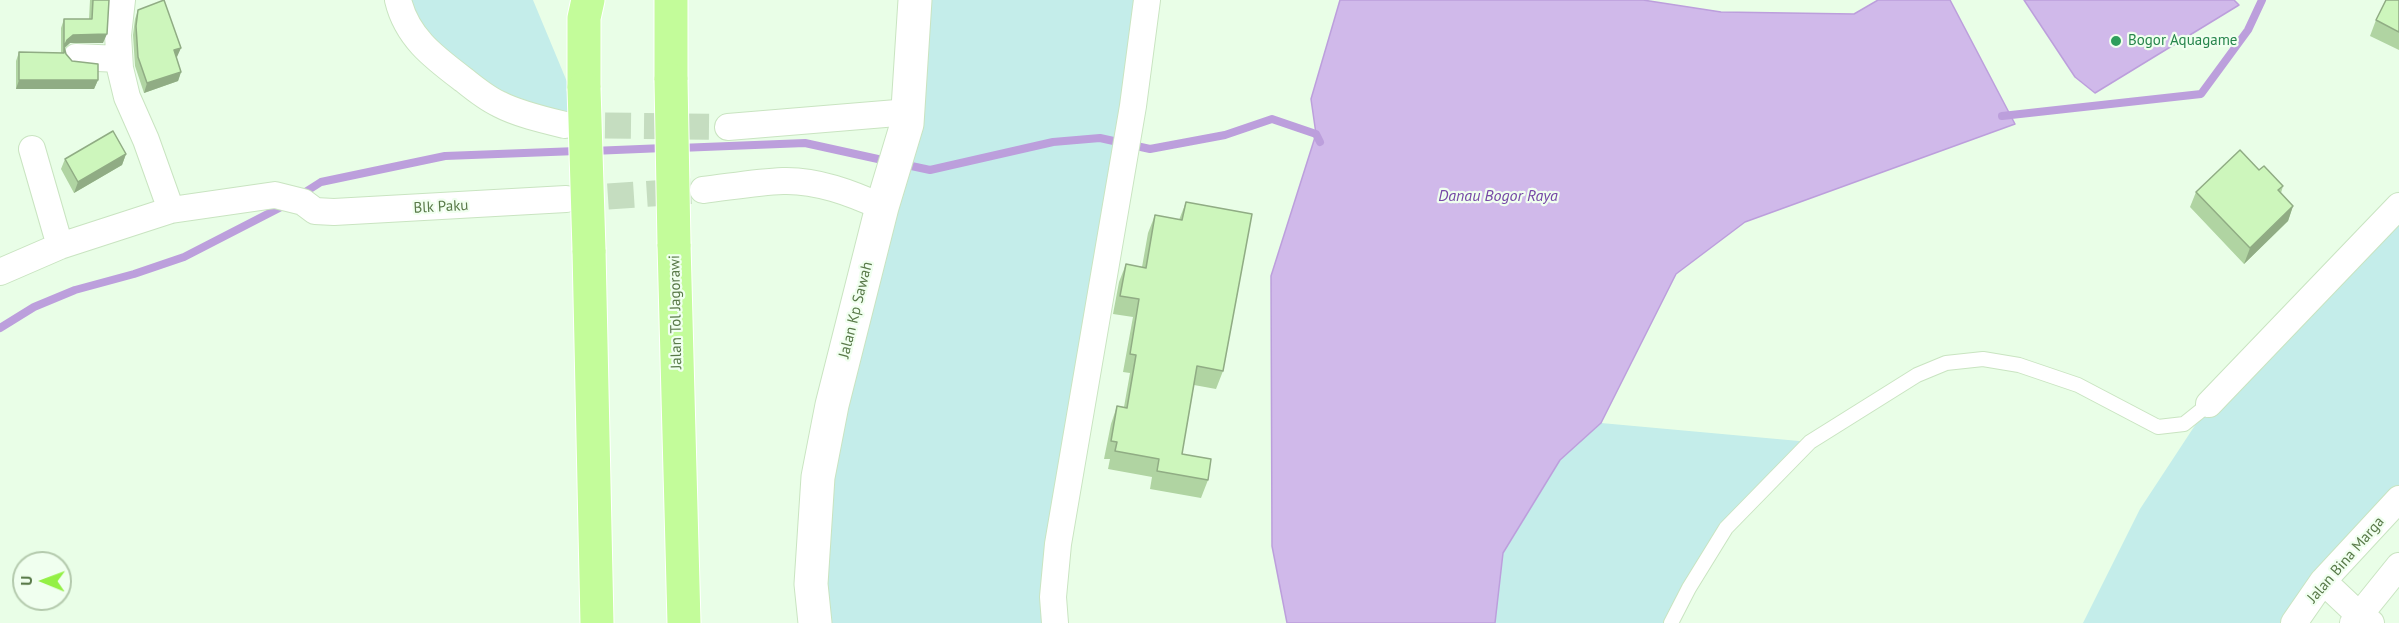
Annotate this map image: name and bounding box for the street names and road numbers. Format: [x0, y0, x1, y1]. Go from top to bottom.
street label: Blk Paku [413, 197, 469, 217]
street label: Jalan Tol Jagorawi [666, 255, 686, 369]
street label: Jalan Kp Sawah [835, 260, 877, 360]
street label: Jalan Bina Marga [2304, 513, 2388, 607]

